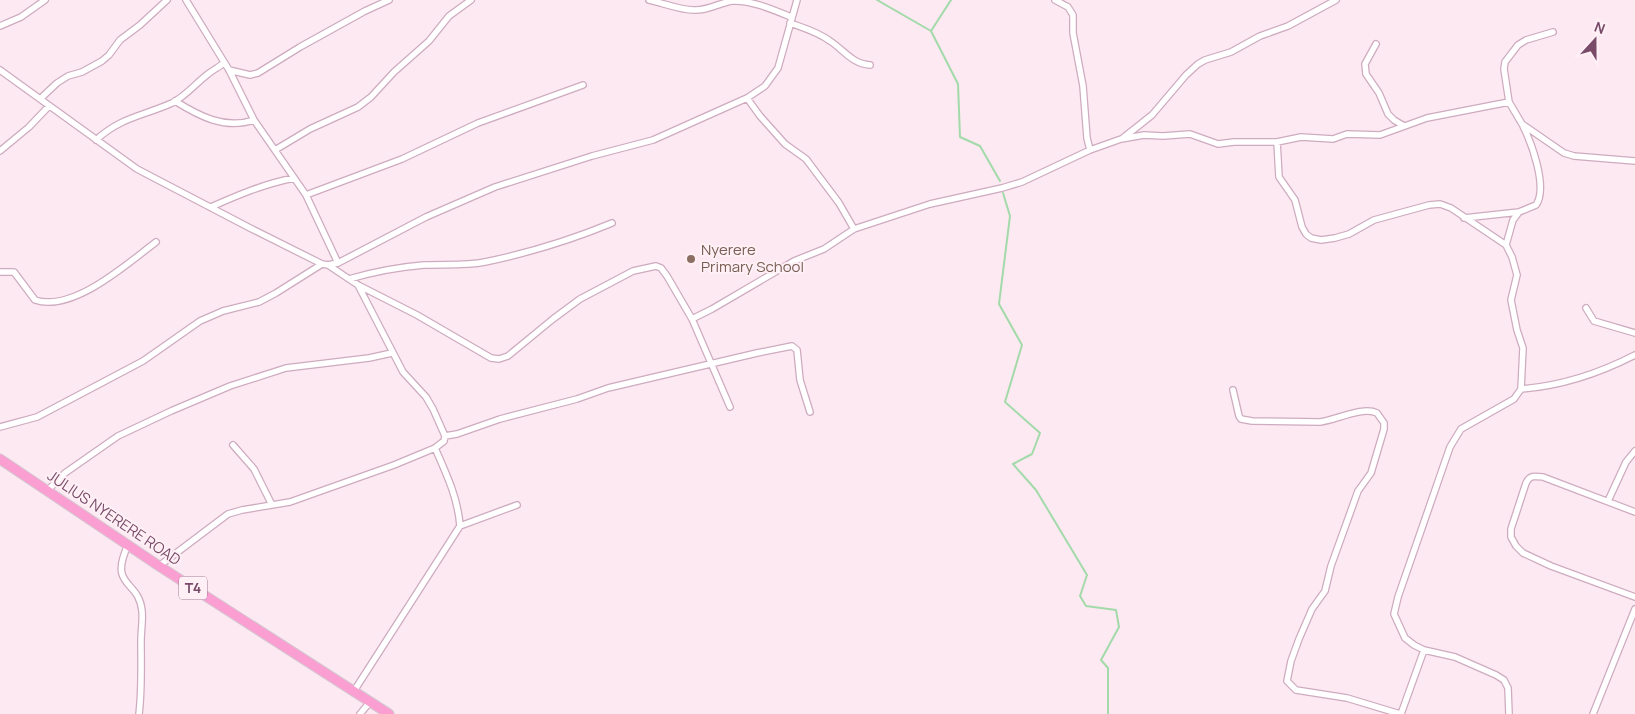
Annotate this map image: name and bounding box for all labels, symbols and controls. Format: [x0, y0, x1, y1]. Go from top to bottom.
north arrow [1570, 15, 1620, 65]
text: N [1592, 17, 1608, 38]
place label: Nyerere Primary School [701, 239, 804, 277]
marker: Nyerere Primary School [685, 253, 697, 265]
street label: JULIUS NYERERE ROAD [43, 465, 185, 570]
road number: T4 [179, 576, 207, 600]

